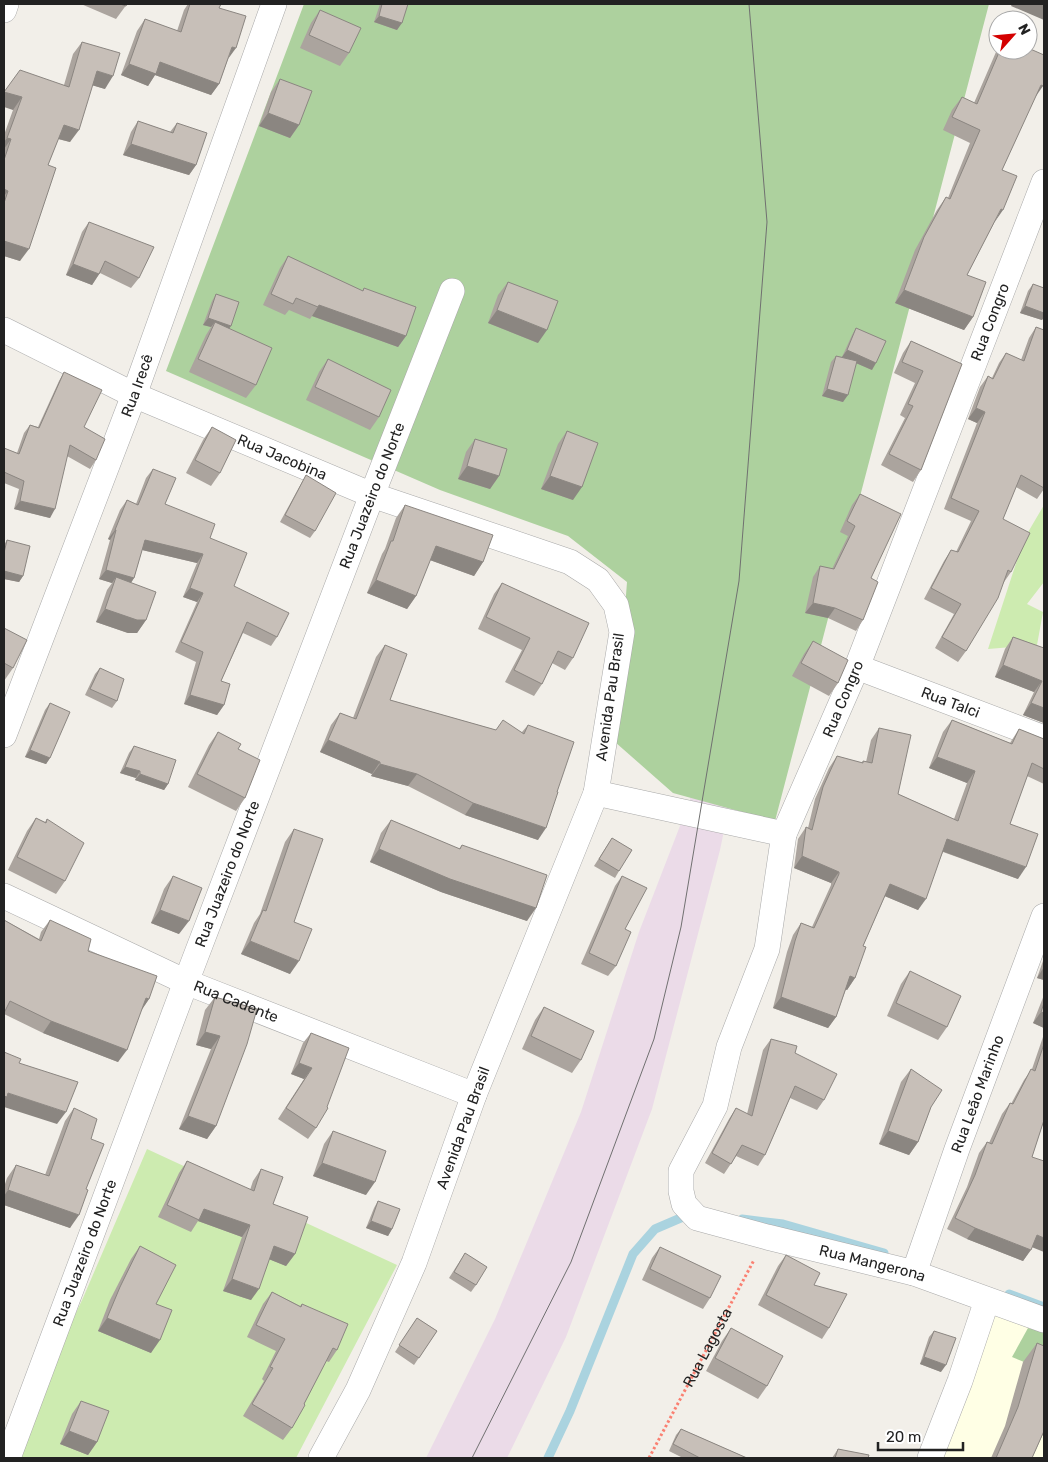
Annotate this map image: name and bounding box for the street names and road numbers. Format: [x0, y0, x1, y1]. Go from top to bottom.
street label: Rua Congro [967, 281, 1013, 363]
street label: Rua Irecê [117, 352, 157, 420]
street label: Rua Juazeiro do Norte [336, 420, 409, 571]
street label: Rua Jacobina [235, 430, 330, 484]
street label: Avenida Pau Brasil [592, 632, 628, 762]
street label: Rua Congro [819, 658, 867, 740]
street label: Rua Talci [918, 683, 982, 722]
street label: Rua Juazeiro do Norte [191, 798, 263, 950]
street label: Rua Cadente [191, 977, 281, 1026]
street label: Rua Leão Marinho [947, 1032, 1008, 1155]
street label: Avenida Pau Brasil [433, 1064, 493, 1192]
street label: Rua Juazeiro do Norte [49, 1177, 120, 1329]
street label: Rua Mangerona [817, 1241, 928, 1285]
street label: Rua Lagosta [679, 1305, 736, 1390]

